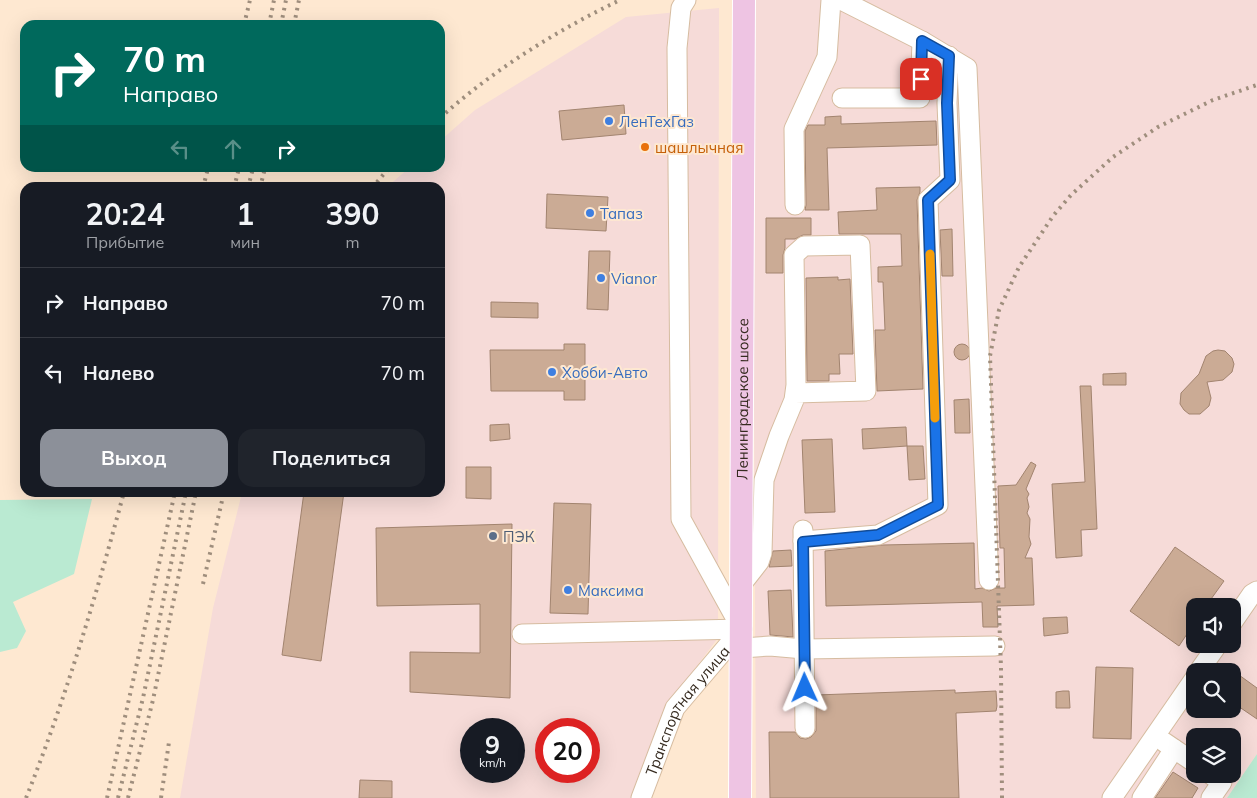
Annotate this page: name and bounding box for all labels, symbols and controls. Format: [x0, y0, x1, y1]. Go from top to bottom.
text: 70 m [123, 37, 206, 81]
icon: right [40, 40, 105, 105]
pin [900, 58, 942, 100]
icon: arrive [907, 65, 935, 93]
text: Направо [123, 80, 218, 108]
place label: ЛенТехГаз [619, 112, 694, 131]
marker: ЛенТехГаз [603, 115, 615, 127]
icon: left [166, 135, 194, 163]
icon: ahead [219, 135, 247, 163]
icon: right [272, 135, 300, 163]
place label: шашлычная [655, 138, 743, 157]
marker: шашлычная [639, 141, 651, 153]
text: 20:24 [85, 195, 165, 233]
text: 1 [236, 195, 254, 233]
text: 390 [326, 195, 380, 233]
place label: Тапаз [600, 204, 643, 223]
marker: Тапаз [584, 207, 596, 219]
text: Прибытие [86, 232, 164, 252]
text: мин [230, 232, 260, 252]
text: m [346, 232, 360, 252]
place label: Vianor [611, 269, 657, 288]
marker: Vianor [595, 272, 607, 284]
icon: right [40, 289, 68, 317]
text: Направо [83, 291, 168, 315]
text: 70 m [381, 291, 425, 315]
street label: Ленинградское шоссе [732, 318, 752, 480]
icon: left [40, 359, 68, 387]
text: Налево [83, 361, 155, 385]
text: 70 m [381, 361, 425, 385]
place label: Хобби-Авто [562, 363, 648, 382]
marker: Хобби-Авто [546, 366, 558, 378]
button: Выход [40, 429, 228, 487]
button: Поделиться [238, 429, 425, 487]
place label: ПЭК [503, 527, 535, 546]
marker: ПЭК [487, 530, 499, 542]
place label: Максима [578, 581, 644, 600]
marker: Максима [562, 584, 574, 596]
map controls [1186, 598, 1241, 783]
button: sound [1186, 598, 1241, 653]
street label: Транспортная улица [641, 642, 733, 778]
position arrow [778, 661, 830, 713]
button: search [1186, 663, 1241, 718]
speed limit sign: 20 [535, 718, 600, 783]
button: layers [1186, 728, 1241, 783]
text: 9 [485, 729, 500, 760]
text: km/h [479, 755, 506, 770]

